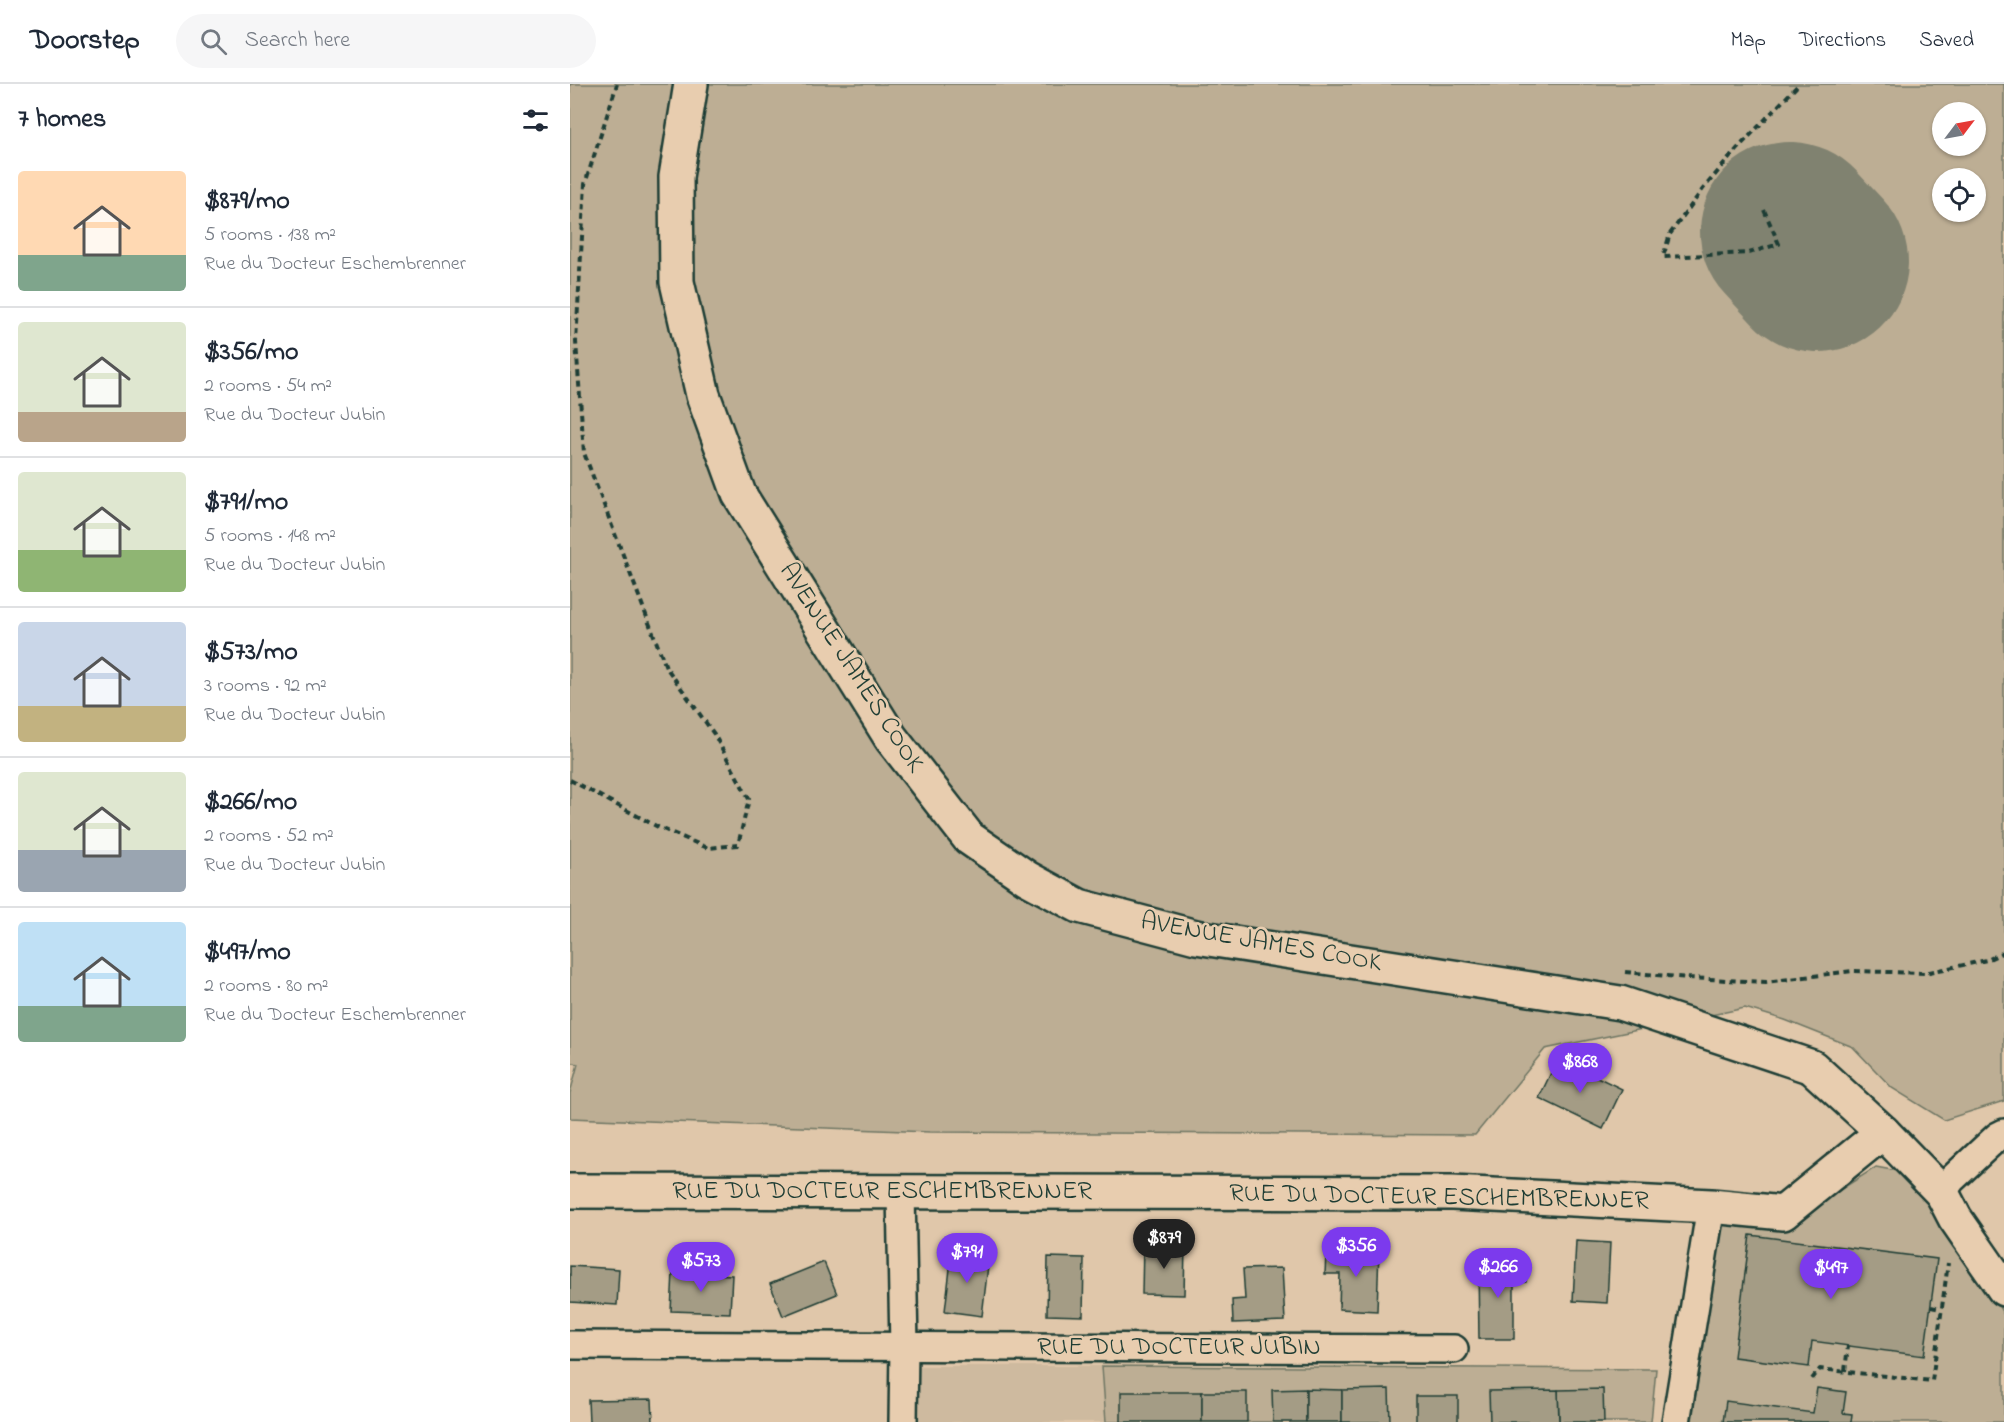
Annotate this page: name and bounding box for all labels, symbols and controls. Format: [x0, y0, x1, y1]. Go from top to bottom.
search box [176, 14, 596, 68]
text: Doorstep [30, 21, 140, 62]
icon: search [197, 25, 230, 58]
text: Search here [245, 25, 350, 57]
text: Map [1730, 26, 1766, 56]
text: Directions [1799, 26, 1886, 56]
text: Saved [1919, 26, 1974, 56]
text: 7 homes [18, 101, 106, 139]
north arrow [1932, 102, 1986, 156]
map controls [1932, 102, 1986, 222]
icon: filters [519, 104, 552, 137]
button: locate [1932, 168, 1986, 222]
text: $879/mo [204, 183, 290, 221]
icon: home [66, 195, 138, 267]
text: 5 rooms · 138 m² [204, 221, 336, 250]
text: Rue du Docteur Eschembrenner [204, 250, 466, 279]
text: $356/mo [204, 334, 299, 372]
icon: home [66, 346, 138, 418]
text: 2 rooms · 54 m² [204, 372, 332, 401]
text: Rue du Docteur Jubin [204, 401, 385, 430]
text: $791/mo [204, 484, 288, 522]
icon: home [66, 496, 138, 568]
text: 5 rooms · 148 m² [204, 522, 336, 551]
text: Rue du Docteur Jubin [204, 551, 385, 580]
street label: AVENUE JAMES COOK [769, 555, 934, 781]
text: $573/mo [204, 634, 298, 672]
icon: home [66, 646, 138, 718]
text: 3 rooms · 92 m² [204, 672, 327, 701]
text: Rue du Docteur Jubin [204, 701, 385, 730]
text: $266/mo [204, 784, 297, 822]
icon: home [66, 796, 138, 868]
text: 2 rooms · 52 m² [204, 822, 334, 851]
text: Rue du Docteur Jubin [204, 851, 385, 880]
street label: AVENUE JAMES COOK [1138, 903, 1385, 983]
text: $497/mo [204, 934, 291, 972]
icon: home [66, 946, 138, 1018]
text: 2 rooms · 80 m² [204, 972, 329, 1001]
text: Rue du Docteur Eschembrenner [204, 1001, 466, 1030]
pin: $868 [1544, 1043, 1616, 1094]
text: $868 [1562, 1048, 1598, 1077]
street label: RUE DU DOCTEUR ESCHEMBRENNER [672, 1173, 1092, 1211]
street label: RUE DU DOCTEUR ESCHEMBRENNER [1229, 1175, 1650, 1221]
pin: $879 [1128, 1219, 1200, 1270]
text: $879 [1147, 1224, 1181, 1253]
pin: $356 [1320, 1227, 1392, 1278]
text: $356 [1336, 1232, 1376, 1261]
pin: $791 [931, 1233, 1003, 1284]
text: $791 [951, 1238, 983, 1267]
pin: $573 [665, 1242, 737, 1293]
text: $573 [681, 1247, 721, 1276]
pin: $266 [1462, 1248, 1534, 1299]
pin: $497 [1795, 1249, 1867, 1300]
text: $266 [1478, 1253, 1518, 1282]
text: $497 [1814, 1254, 1848, 1283]
street label: RUE DU DOCTEUR JUBIN [1037, 1329, 1321, 1367]

